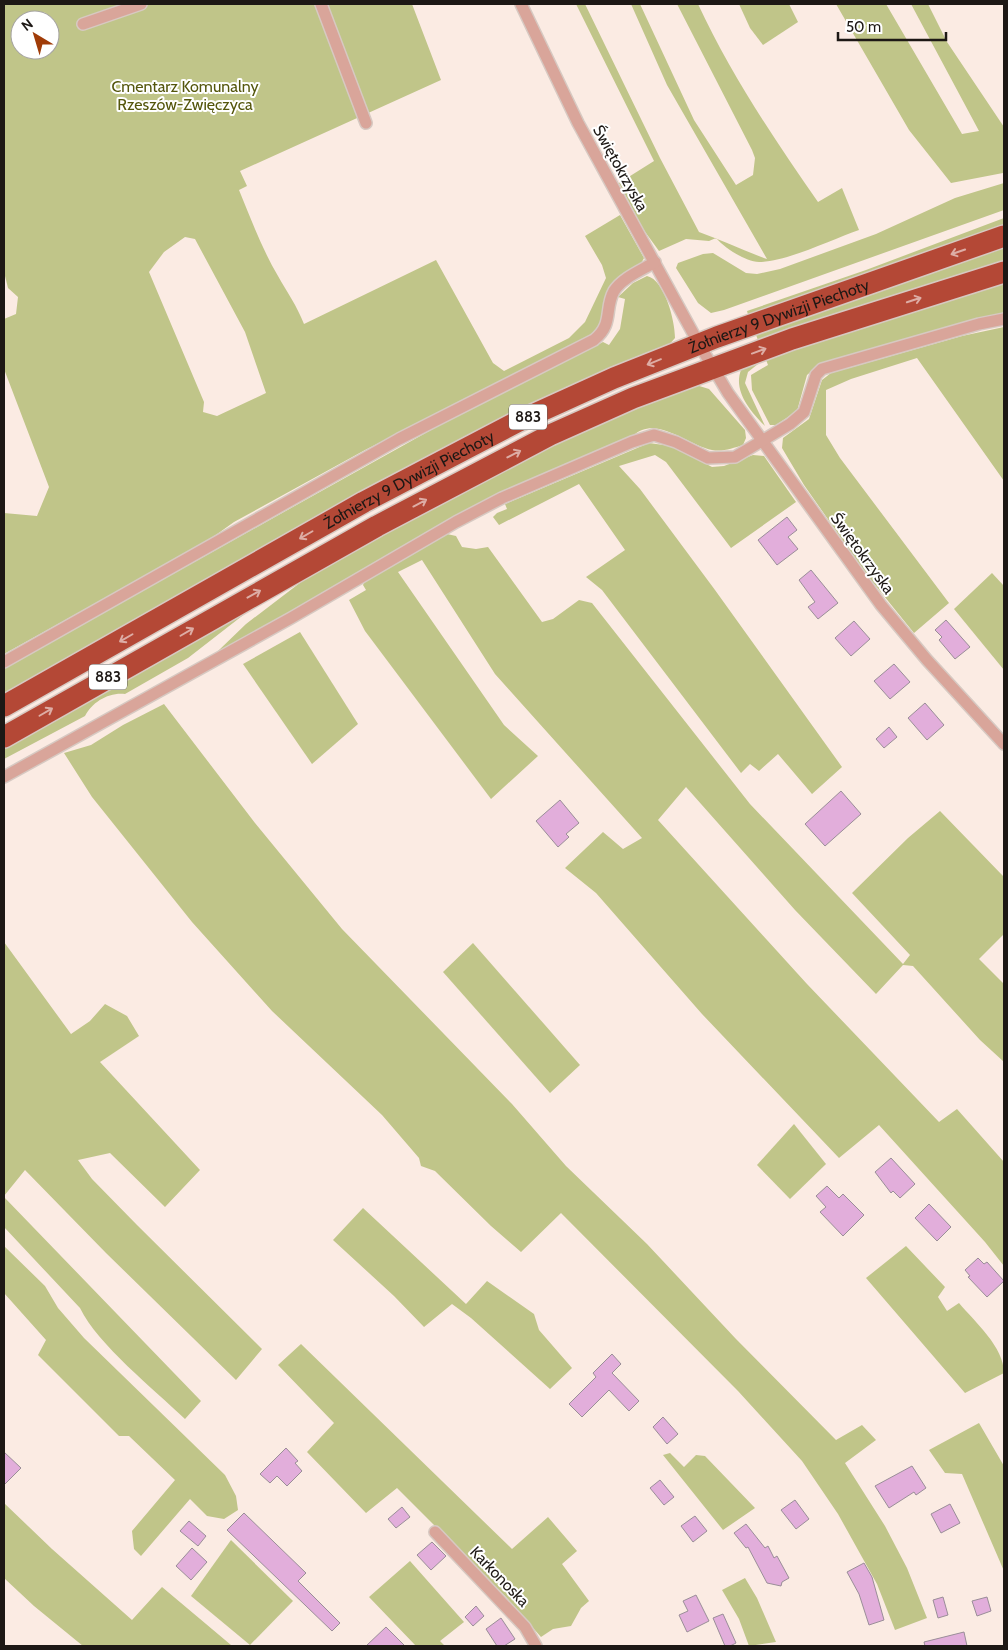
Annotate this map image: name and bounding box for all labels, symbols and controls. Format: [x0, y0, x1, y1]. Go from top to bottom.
north arrow [10, 10, 60, 60]
scale bar [838, 10, 946, 42]
text: N [18, 15, 36, 35]
text: 50 m [846, 18, 881, 36]
park label: Cmentarz Komunalny Rzeszów-Zwięczyca [112, 77, 258, 114]
street label: Świętokrzyska [589, 122, 652, 215]
one-way arrow [951, 248, 967, 257]
street label: Żołnierzy 9 Dywizji Piechoty [686, 275, 872, 357]
one-way arrow [905, 295, 921, 304]
one-way arrow [751, 346, 767, 355]
one-way arrow [647, 358, 662, 368]
road number: 883 [509, 404, 547, 430]
street label: Żołnierzy 9 Dywizji Piechoty [320, 427, 498, 533]
one-way arrow [506, 449, 521, 458]
one-way arrow [412, 498, 427, 507]
street label: Świętokrzyska [827, 509, 899, 598]
one-way arrow [299, 530, 314, 540]
one-way arrow [246, 589, 261, 598]
one-way arrow [179, 626, 194, 636]
one-way arrow [119, 633, 133, 643]
road number: 883 [89, 664, 127, 690]
one-way arrow [39, 707, 53, 717]
street label: Karkonoska [466, 1542, 533, 1611]

